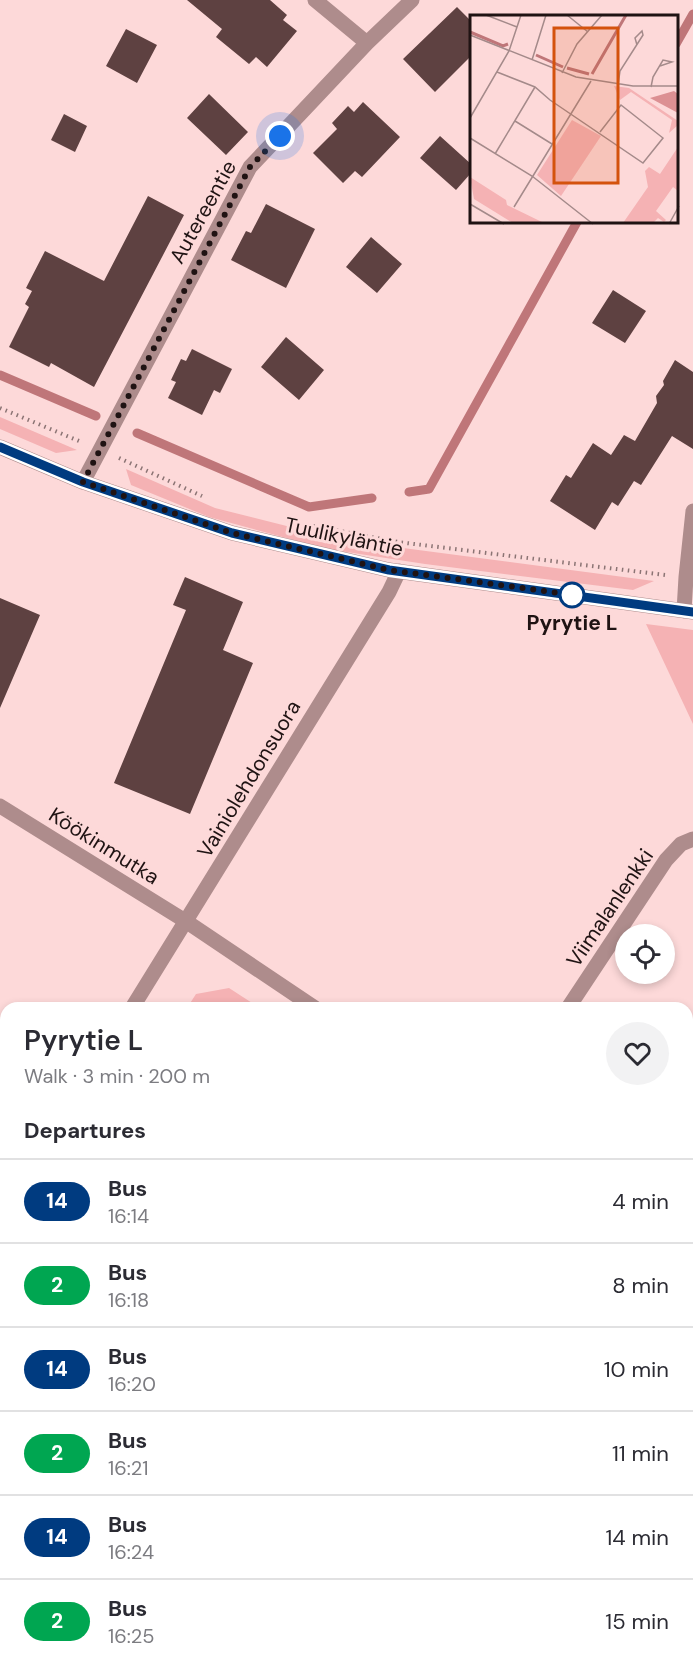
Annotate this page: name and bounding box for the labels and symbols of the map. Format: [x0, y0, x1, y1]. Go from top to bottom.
inset map [470, 15, 678, 224]
your location [265, 121, 295, 151]
street label: Autereentie [163, 155, 243, 269]
street label: Tuulikyläntie [282, 511, 406, 563]
marker: Pyrytie L [559, 582, 585, 608]
place label: Pyrytie L [527, 609, 618, 637]
street label: Vainiolehdonsuora [191, 695, 307, 863]
street label: Köökinmutka [44, 801, 164, 891]
street label: Viimalanlenkki [560, 843, 660, 973]

